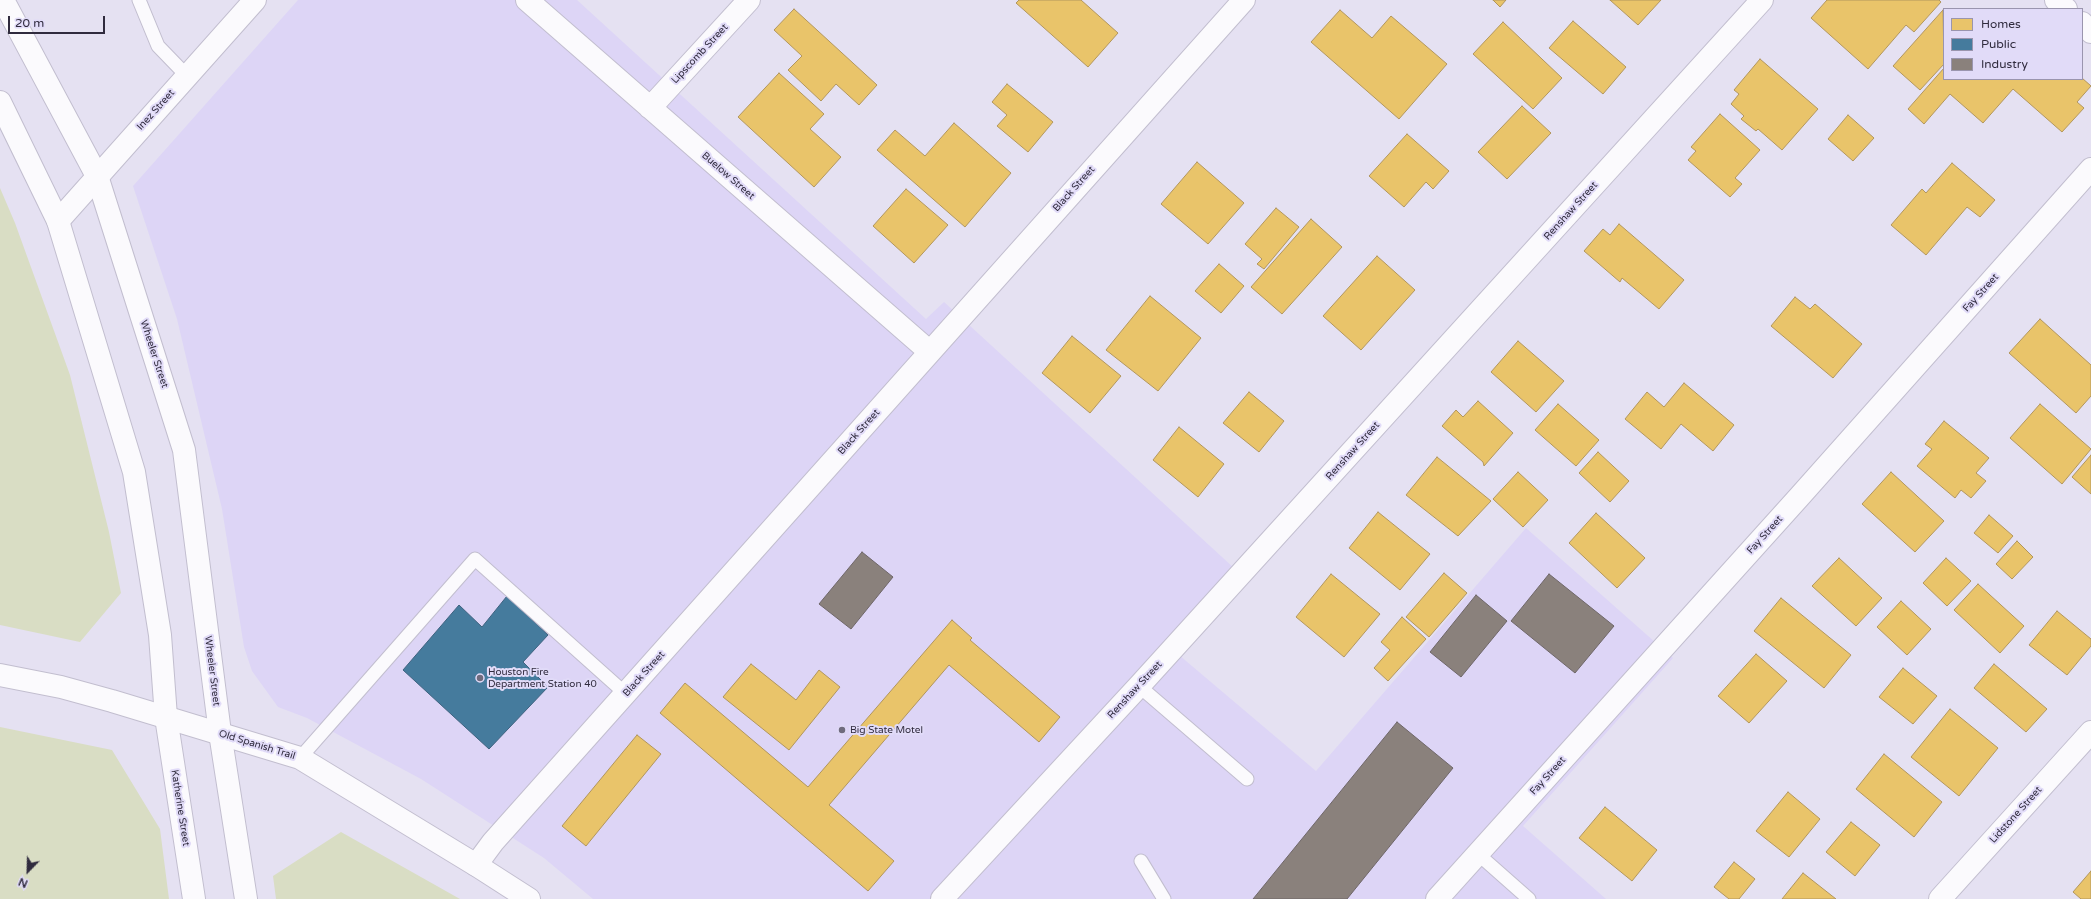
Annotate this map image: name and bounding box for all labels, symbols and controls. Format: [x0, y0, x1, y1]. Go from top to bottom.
scale bar [10, 8, 107, 34]
legend [1943, 8, 2083, 80]
text: 20 m [15, 16, 44, 30]
text: Homes [1981, 17, 2021, 31]
street label: Lipscomb Street [669, 22, 731, 86]
text: Public [1981, 37, 2016, 51]
text: Industry [1981, 57, 2028, 71]
street label: Inez Street [135, 87, 177, 133]
street label: Buelow Street [699, 150, 757, 202]
street label: Black Street [1050, 164, 1098, 214]
street label: Renshaw Street [1542, 179, 1600, 243]
street label: Fay Street [1961, 271, 2001, 315]
street label: Wheeler Street [137, 319, 171, 389]
street label: Black Street [835, 407, 883, 457]
street label: Renshaw Street [1324, 419, 1382, 483]
street label: Fay Street [1745, 513, 1785, 557]
street label: Wheeler Street [202, 635, 222, 707]
street label: Black Street [620, 649, 668, 699]
street label: Renshaw Street [1105, 659, 1165, 721]
place label: Houston Fire Department Station 40 [488, 666, 597, 690]
marker: Houston Fire Department Station 40 [475, 673, 485, 683]
place label: Big State Motel [850, 724, 923, 736]
marker: Big State Motel [837, 725, 847, 735]
street label: Old Spanish Trail [217, 728, 297, 762]
street label: Fay Street [1528, 754, 1568, 798]
street label: Katherine Street [168, 769, 192, 847]
street label: Lidstone Street [1987, 784, 2045, 846]
north arrow [8, 851, 48, 891]
text: N [17, 875, 30, 890]

